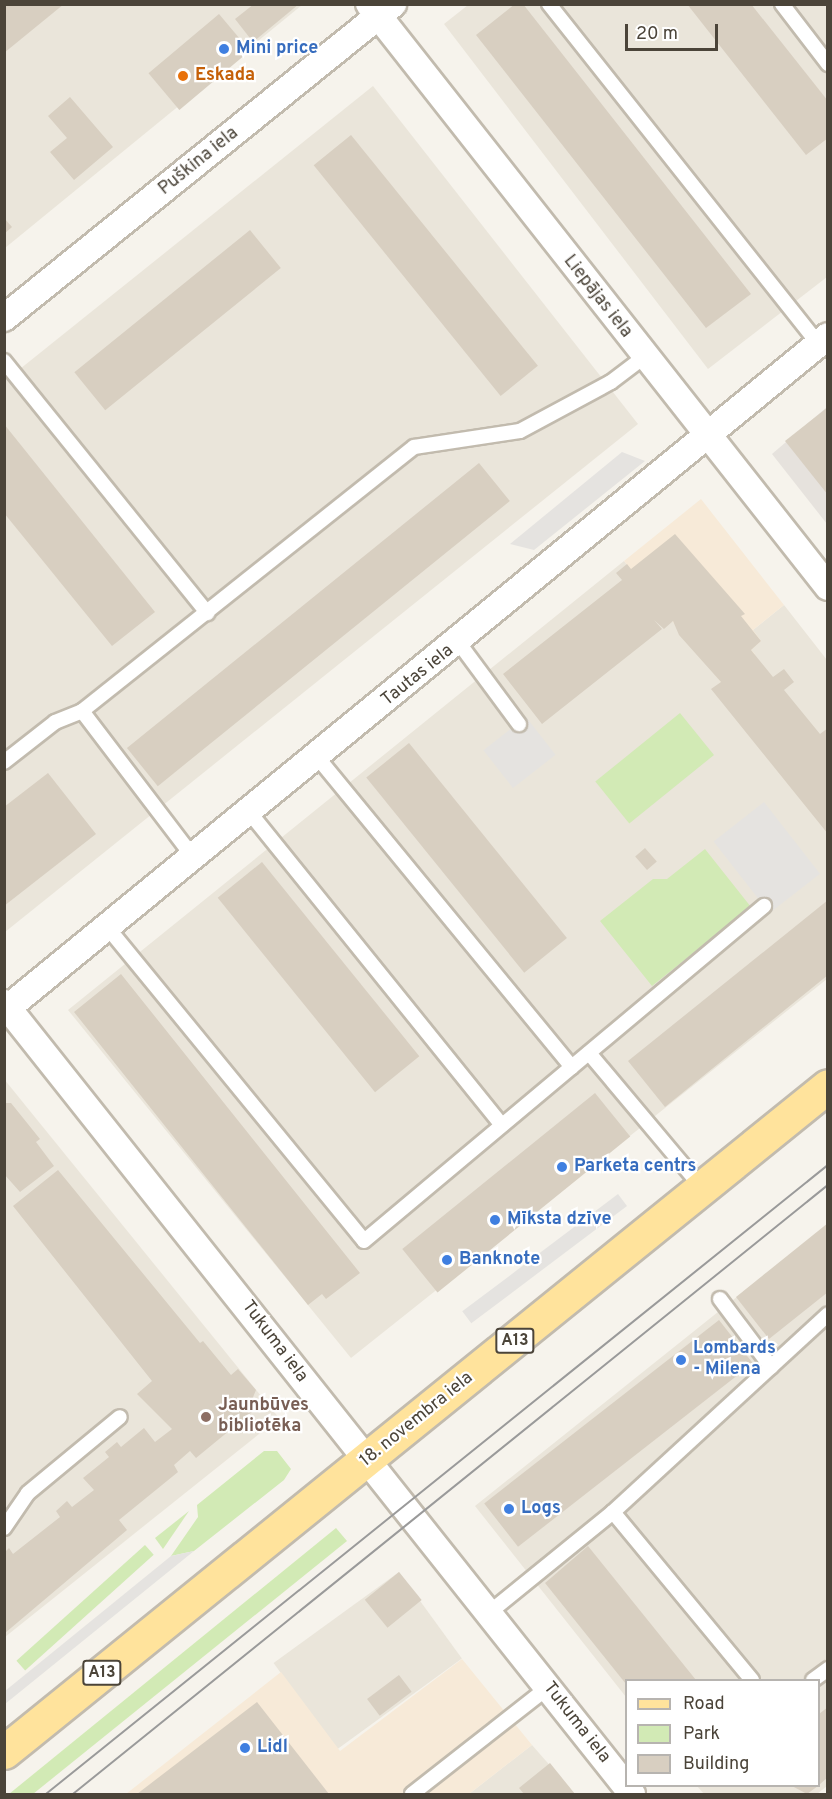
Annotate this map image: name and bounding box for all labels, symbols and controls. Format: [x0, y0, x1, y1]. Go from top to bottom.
scale bar [628, 12, 721, 50]
text: 20 m [636, 23, 678, 46]
place label: Mini price [236, 38, 318, 60]
marker: Mini price [217, 42, 231, 56]
place label: Eskada [195, 65, 255, 87]
marker: Eskada [176, 69, 190, 83]
street label: Puškina iela [155, 123, 243, 201]
street label: Liepājas iela [558, 251, 636, 343]
street label: Tautas iela [378, 641, 458, 711]
place label: Parketa centrs [574, 1156, 696, 1178]
marker: Parketa centrs [555, 1160, 569, 1174]
place label: Mīksta dzīve [507, 1209, 611, 1231]
marker: Mīksta dzīve [488, 1213, 502, 1227]
place label: Banknote [459, 1249, 540, 1271]
marker: Banknote [440, 1253, 454, 1267]
street label: Tukuma iela [236, 1297, 312, 1387]
road number: A13 [494, 1328, 536, 1354]
place label: Lombards - Milena [693, 1339, 776, 1382]
marker: Lombards - Milena [674, 1353, 688, 1367]
street label: 18. novembra iela [356, 1368, 478, 1472]
place label: Jaunbūves bibliotēka [218, 1396, 309, 1438]
marker: Jaunbūves bibliotēka [199, 1410, 213, 1424]
place label: Logs [521, 1498, 561, 1520]
marker: Logs [502, 1502, 516, 1516]
road number: A13 [81, 1660, 123, 1686]
street label: Tukuma iela [538, 1678, 614, 1768]
legend [625, 1679, 820, 1787]
text: Road [683, 1693, 725, 1716]
text: Park [683, 1723, 720, 1746]
place label: Lidl [257, 1737, 288, 1759]
marker: Lidl [238, 1741, 252, 1755]
text: Building [683, 1753, 749, 1776]

